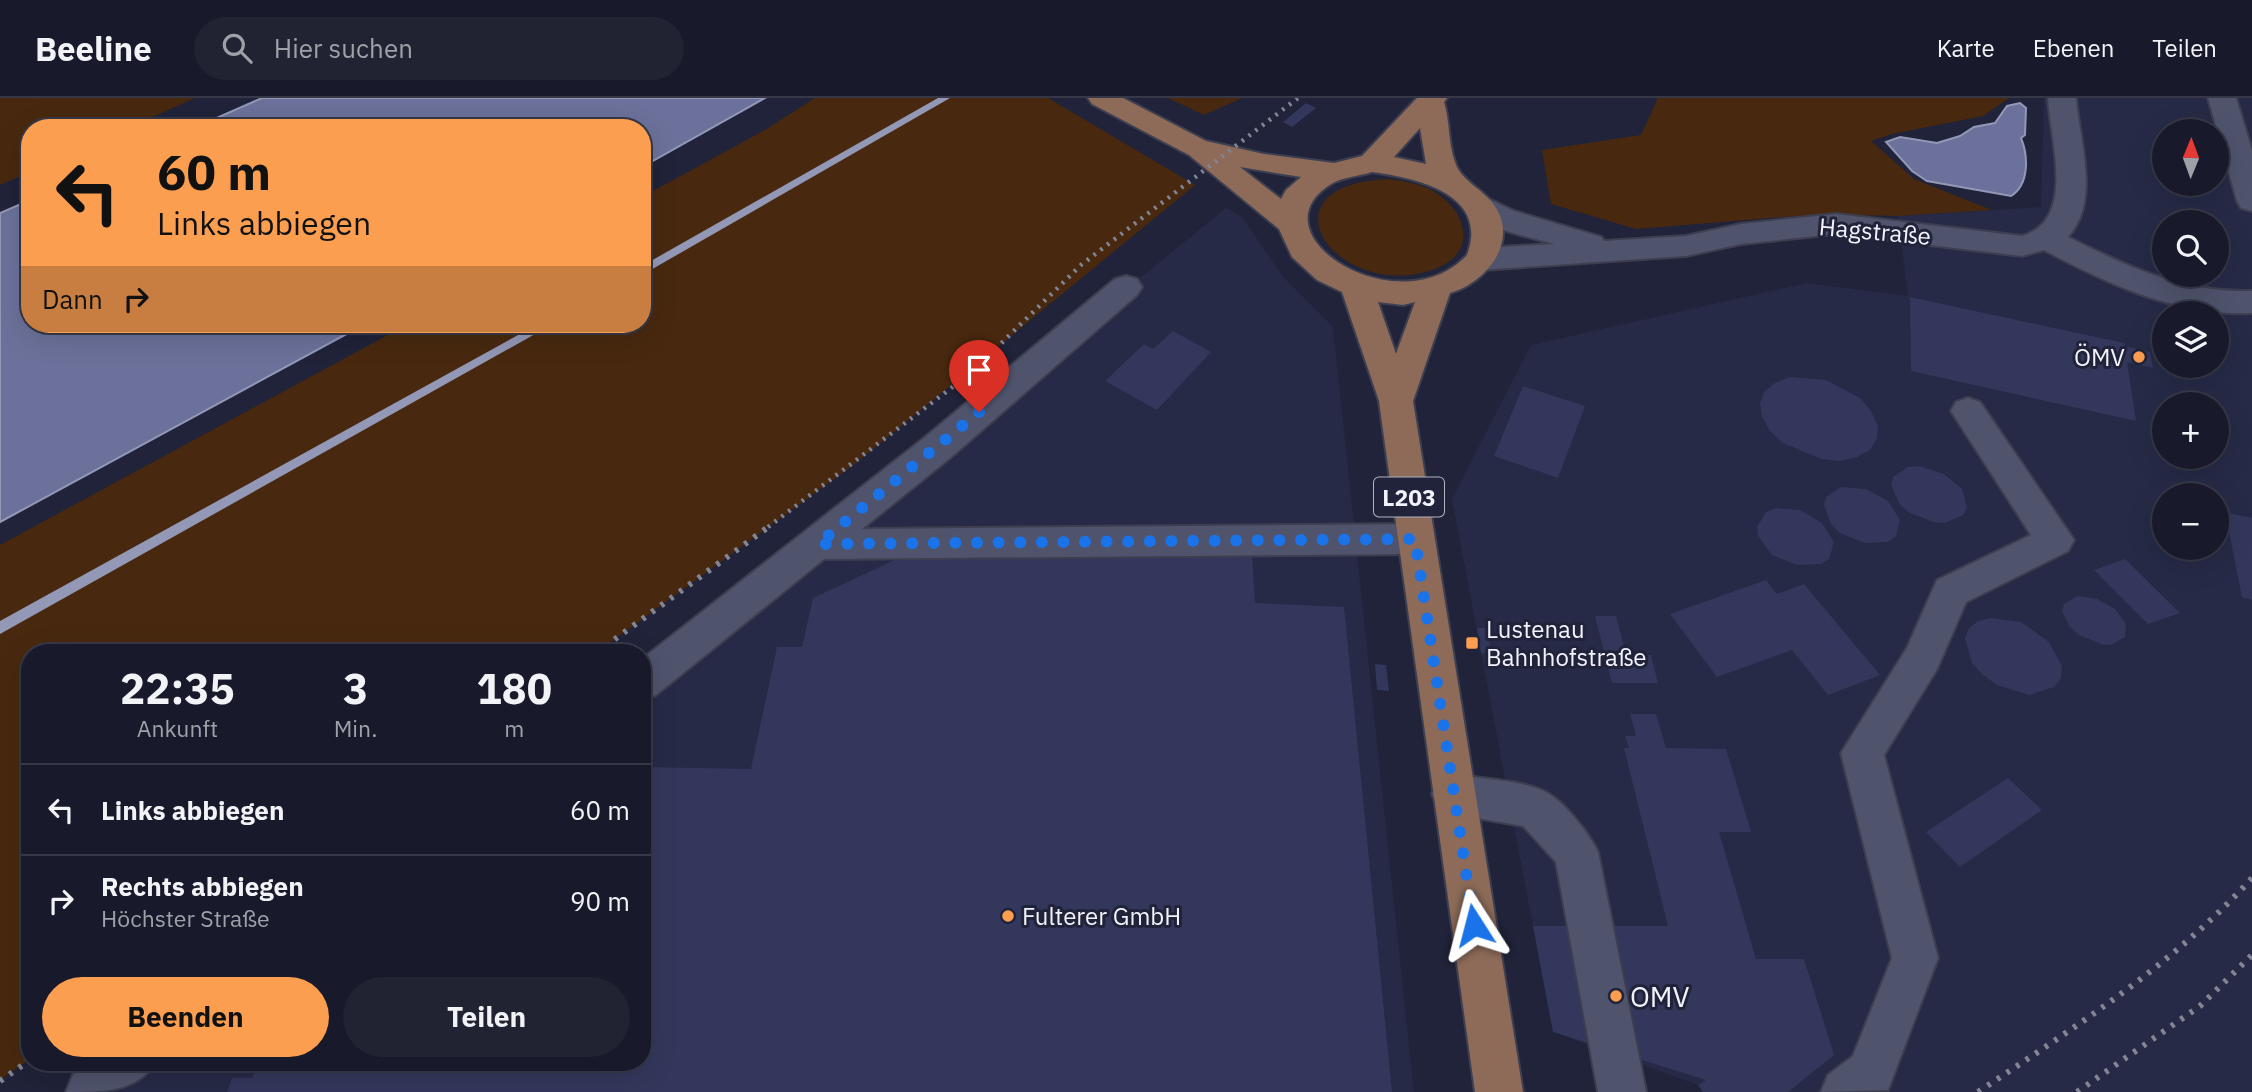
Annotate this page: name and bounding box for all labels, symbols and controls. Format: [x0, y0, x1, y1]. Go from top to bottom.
search box [194, 17, 684, 80]
text: Beeline [35, 27, 152, 70]
icon: search [218, 29, 256, 67]
text: Hier suchen [274, 31, 413, 65]
text: Karte [1937, 32, 1995, 64]
text: Ebenen [2033, 32, 2114, 64]
text: Teilen [2152, 32, 2217, 64]
north arrow [2152, 119, 2230, 196]
map controls [2152, 119, 2229, 560]
text: 60 m [157, 140, 271, 203]
icon: left [42, 147, 133, 238]
text: Links abbiegen [157, 202, 371, 244]
street label: Hagstraße [1818, 210, 1932, 252]
button: search [2152, 210, 2229, 287]
icon: right [117, 280, 155, 318]
text: Dann [42, 282, 103, 316]
button: layers [2152, 301, 2229, 378]
pin [949, 340, 1009, 412]
place label: ÖMV [2074, 341, 2125, 373]
marker: ÖMV [2131, 349, 2147, 365]
icon: arrive [960, 351, 998, 389]
button: + [2152, 392, 2229, 469]
road number: L203 [1374, 478, 1444, 516]
button: − [2152, 483, 2229, 560]
place label: Lustenau Bahnhofstraße [1486, 613, 1646, 673]
marker: Lustenau Bahnhofstraße [1464, 635, 1480, 651]
text: 22:35 [120, 661, 235, 716]
text: 3 [343, 661, 368, 716]
text: 180 [476, 661, 552, 716]
text: Ankunft [137, 713, 218, 743]
text: Min. [334, 713, 377, 743]
text: m [504, 713, 524, 743]
icon: left [42, 791, 80, 829]
text: Links abbiegen [101, 793, 284, 827]
text: 60 m [570, 793, 630, 827]
text: Rechts abbiegen [101, 869, 304, 903]
icon: right [42, 882, 80, 920]
text: 90 m [570, 884, 630, 918]
position arrow [1437, 888, 1511, 962]
place label: Fulterer GmbH [1022, 900, 1181, 932]
text: Höchster Straße [101, 903, 270, 933]
marker: Fulterer GmbH [1000, 908, 1016, 924]
button: Beenden [42, 977, 329, 1057]
button: Teilen [343, 977, 630, 1057]
place label: OMV [1630, 978, 1690, 1015]
marker: OMV [1608, 988, 1624, 1004]

